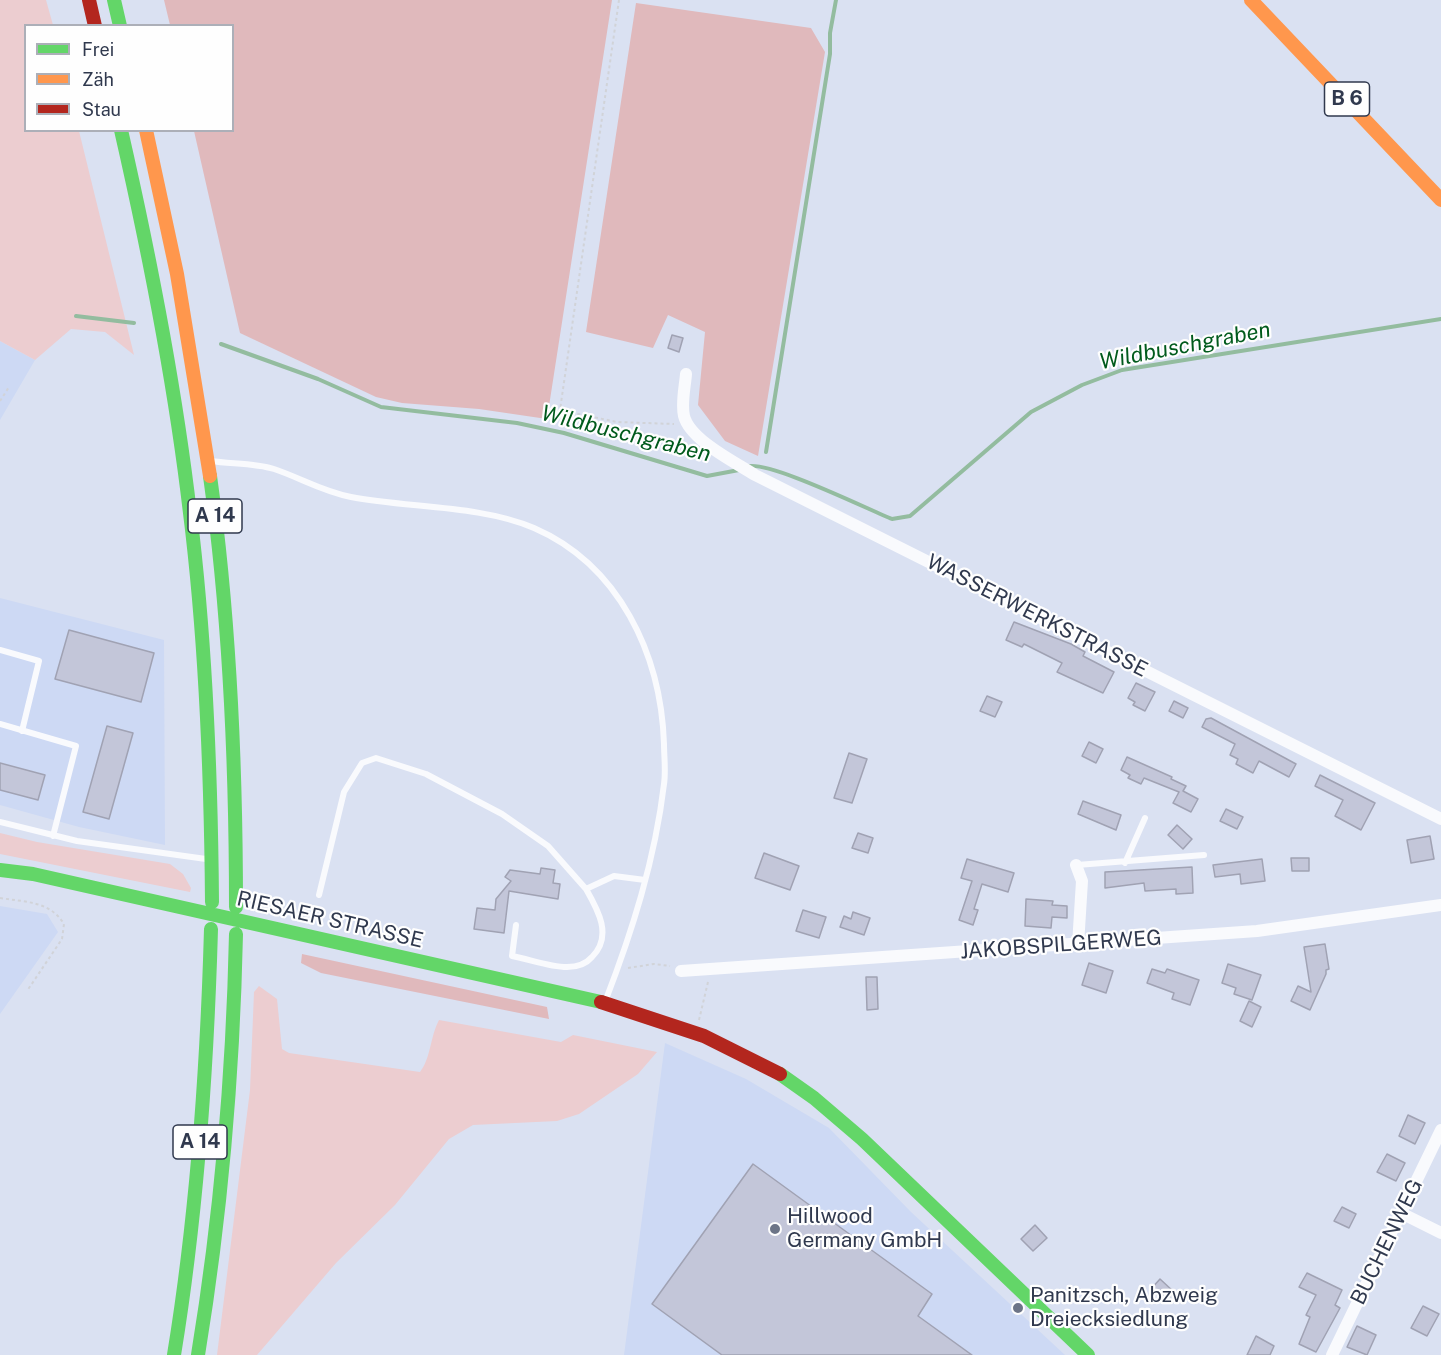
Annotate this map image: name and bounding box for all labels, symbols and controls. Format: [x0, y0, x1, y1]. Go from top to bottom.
legend [24, 24, 234, 132]
text: Frei [82, 39, 114, 60]
text: Zäh [82, 69, 114, 90]
road number: B 6 [1324, 82, 1370, 116]
text: Stau [82, 99, 121, 120]
water label: Wildbuschgraben [1097, 316, 1273, 376]
water label: Wildbuschgraben [539, 400, 713, 468]
road number: A 14 [188, 499, 242, 533]
street label: WASSERWERKSTRASSE [922, 549, 1152, 683]
street label: RIESAER STRASSE [234, 886, 426, 954]
street label: JAKOBSPILGERWEG [959, 925, 1163, 965]
road number: A 14 [173, 1125, 227, 1159]
street label: BUCHENWEG [1346, 1175, 1428, 1309]
place label: Hillwood Germany GmbH [787, 1204, 942, 1254]
marker: Hillwood Germany GmbH [768, 1222, 782, 1236]
place label: Panitzsch, Abzweig Dreiecksiedlung [1030, 1283, 1218, 1333]
marker: Panitzsch, Abzweig Dreiecksiedlung [1011, 1301, 1025, 1315]

